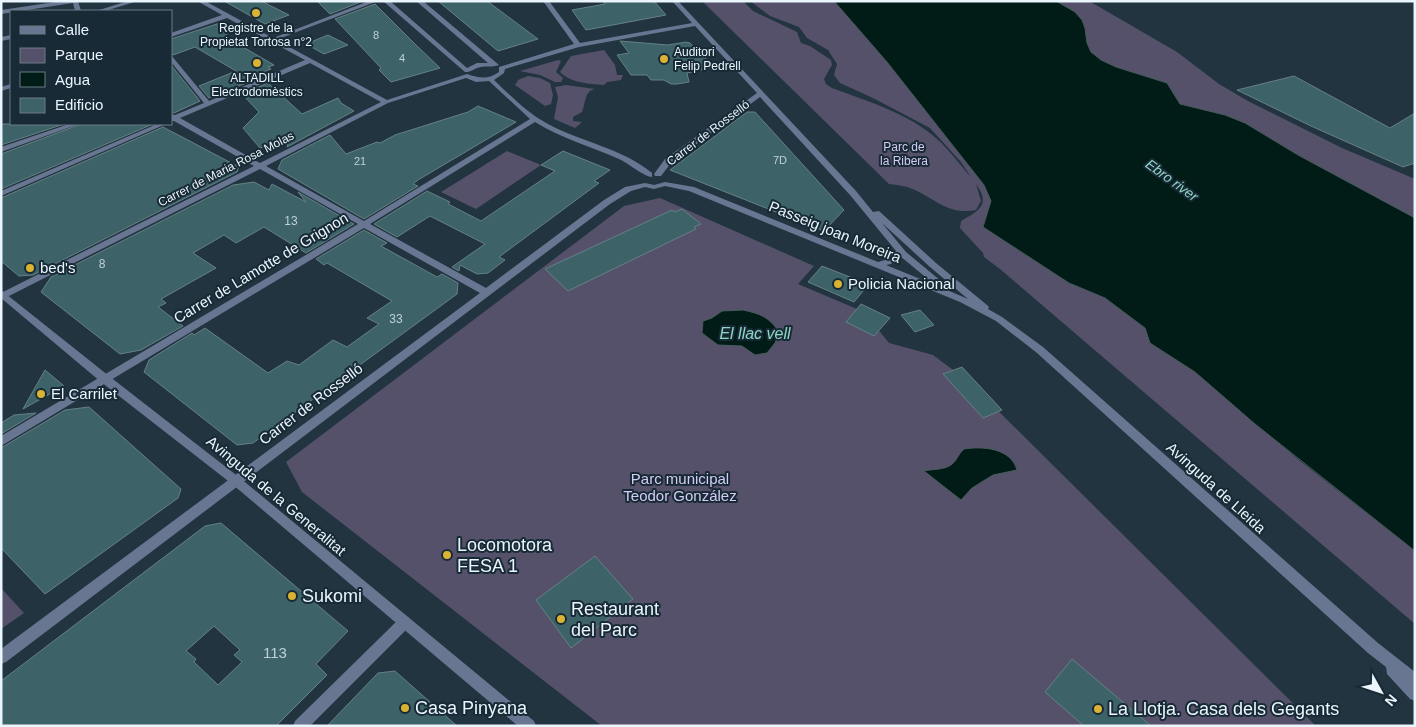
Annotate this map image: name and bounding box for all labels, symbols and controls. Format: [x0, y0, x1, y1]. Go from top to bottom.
marker: Registre de la Propietat Tortosa n°2 [250, 7, 262, 19]
legend [10, 10, 172, 125]
text: Calle [55, 21, 89, 38]
place label: Registre de la Propietat Tortosa n°2 [200, 21, 312, 49]
house number: 8 [373, 29, 379, 41]
place label: Auditori Felip Pedrell [674, 45, 741, 73]
text: Parque [55, 46, 103, 63]
house number: 4 [399, 52, 405, 64]
marker: Auditori Felip Pedrell [658, 53, 670, 65]
marker: ALTADILL Electrodomèstics [251, 57, 263, 69]
text: Agua [55, 71, 91, 88]
place label: ALTADILL Electrodomèstics [211, 71, 303, 99]
text: Edificio [55, 96, 103, 113]
street label: Carrer de Rosselló [664, 97, 752, 169]
street label: Carrer de Maria Rosa Molas [156, 129, 296, 209]
park label: Parc de la Ribera [880, 140, 928, 168]
house number: 7D [773, 154, 787, 166]
house number: 21 [354, 155, 366, 167]
water label: Ebro river [1143, 156, 1202, 205]
street label: Passeig joan Moreira [767, 197, 904, 266]
street label: Carrer de Lamotte de Grignon [171, 209, 351, 326]
house number: 13 [284, 214, 298, 228]
house number: 8 [99, 257, 106, 271]
place label: bed's [40, 259, 75, 276]
marker: bed's [24, 262, 36, 274]
place label: Policia Nacional [848, 275, 955, 292]
marker: Policia Nacional [832, 278, 844, 290]
house number: 33 [389, 312, 403, 326]
water label: El llac vell [719, 325, 791, 342]
street label: Carrer de Rosselló [256, 359, 366, 448]
place label: El Carrilet [51, 385, 118, 402]
marker: El Carrilet [35, 388, 47, 400]
street label: Avinguda de la Generalitat [203, 432, 350, 559]
street label: Avinguda de Lleida [1163, 439, 1270, 537]
park label: Parc municipal Teodor González [623, 470, 737, 504]
place label: Locomotora FESA 1 [457, 535, 553, 576]
marker: Locomotora FESA 1 [441, 549, 453, 561]
place label: Sukomi [302, 586, 362, 606]
marker: Sukomi [286, 590, 298, 602]
place label: Restaurant del Parc [571, 599, 659, 640]
marker: Restaurant del Parc [555, 613, 567, 625]
house number: 113 [263, 644, 287, 661]
north arrow [1356, 667, 1406, 717]
text: N [1382, 691, 1400, 709]
place label: Casa Pinyana [415, 698, 528, 718]
place label: La Llotja. Casa dels Gegants [1108, 699, 1339, 719]
marker: Casa Pinyana [399, 702, 411, 714]
marker: La Llotja. Casa dels Gegants [1092, 703, 1104, 715]

